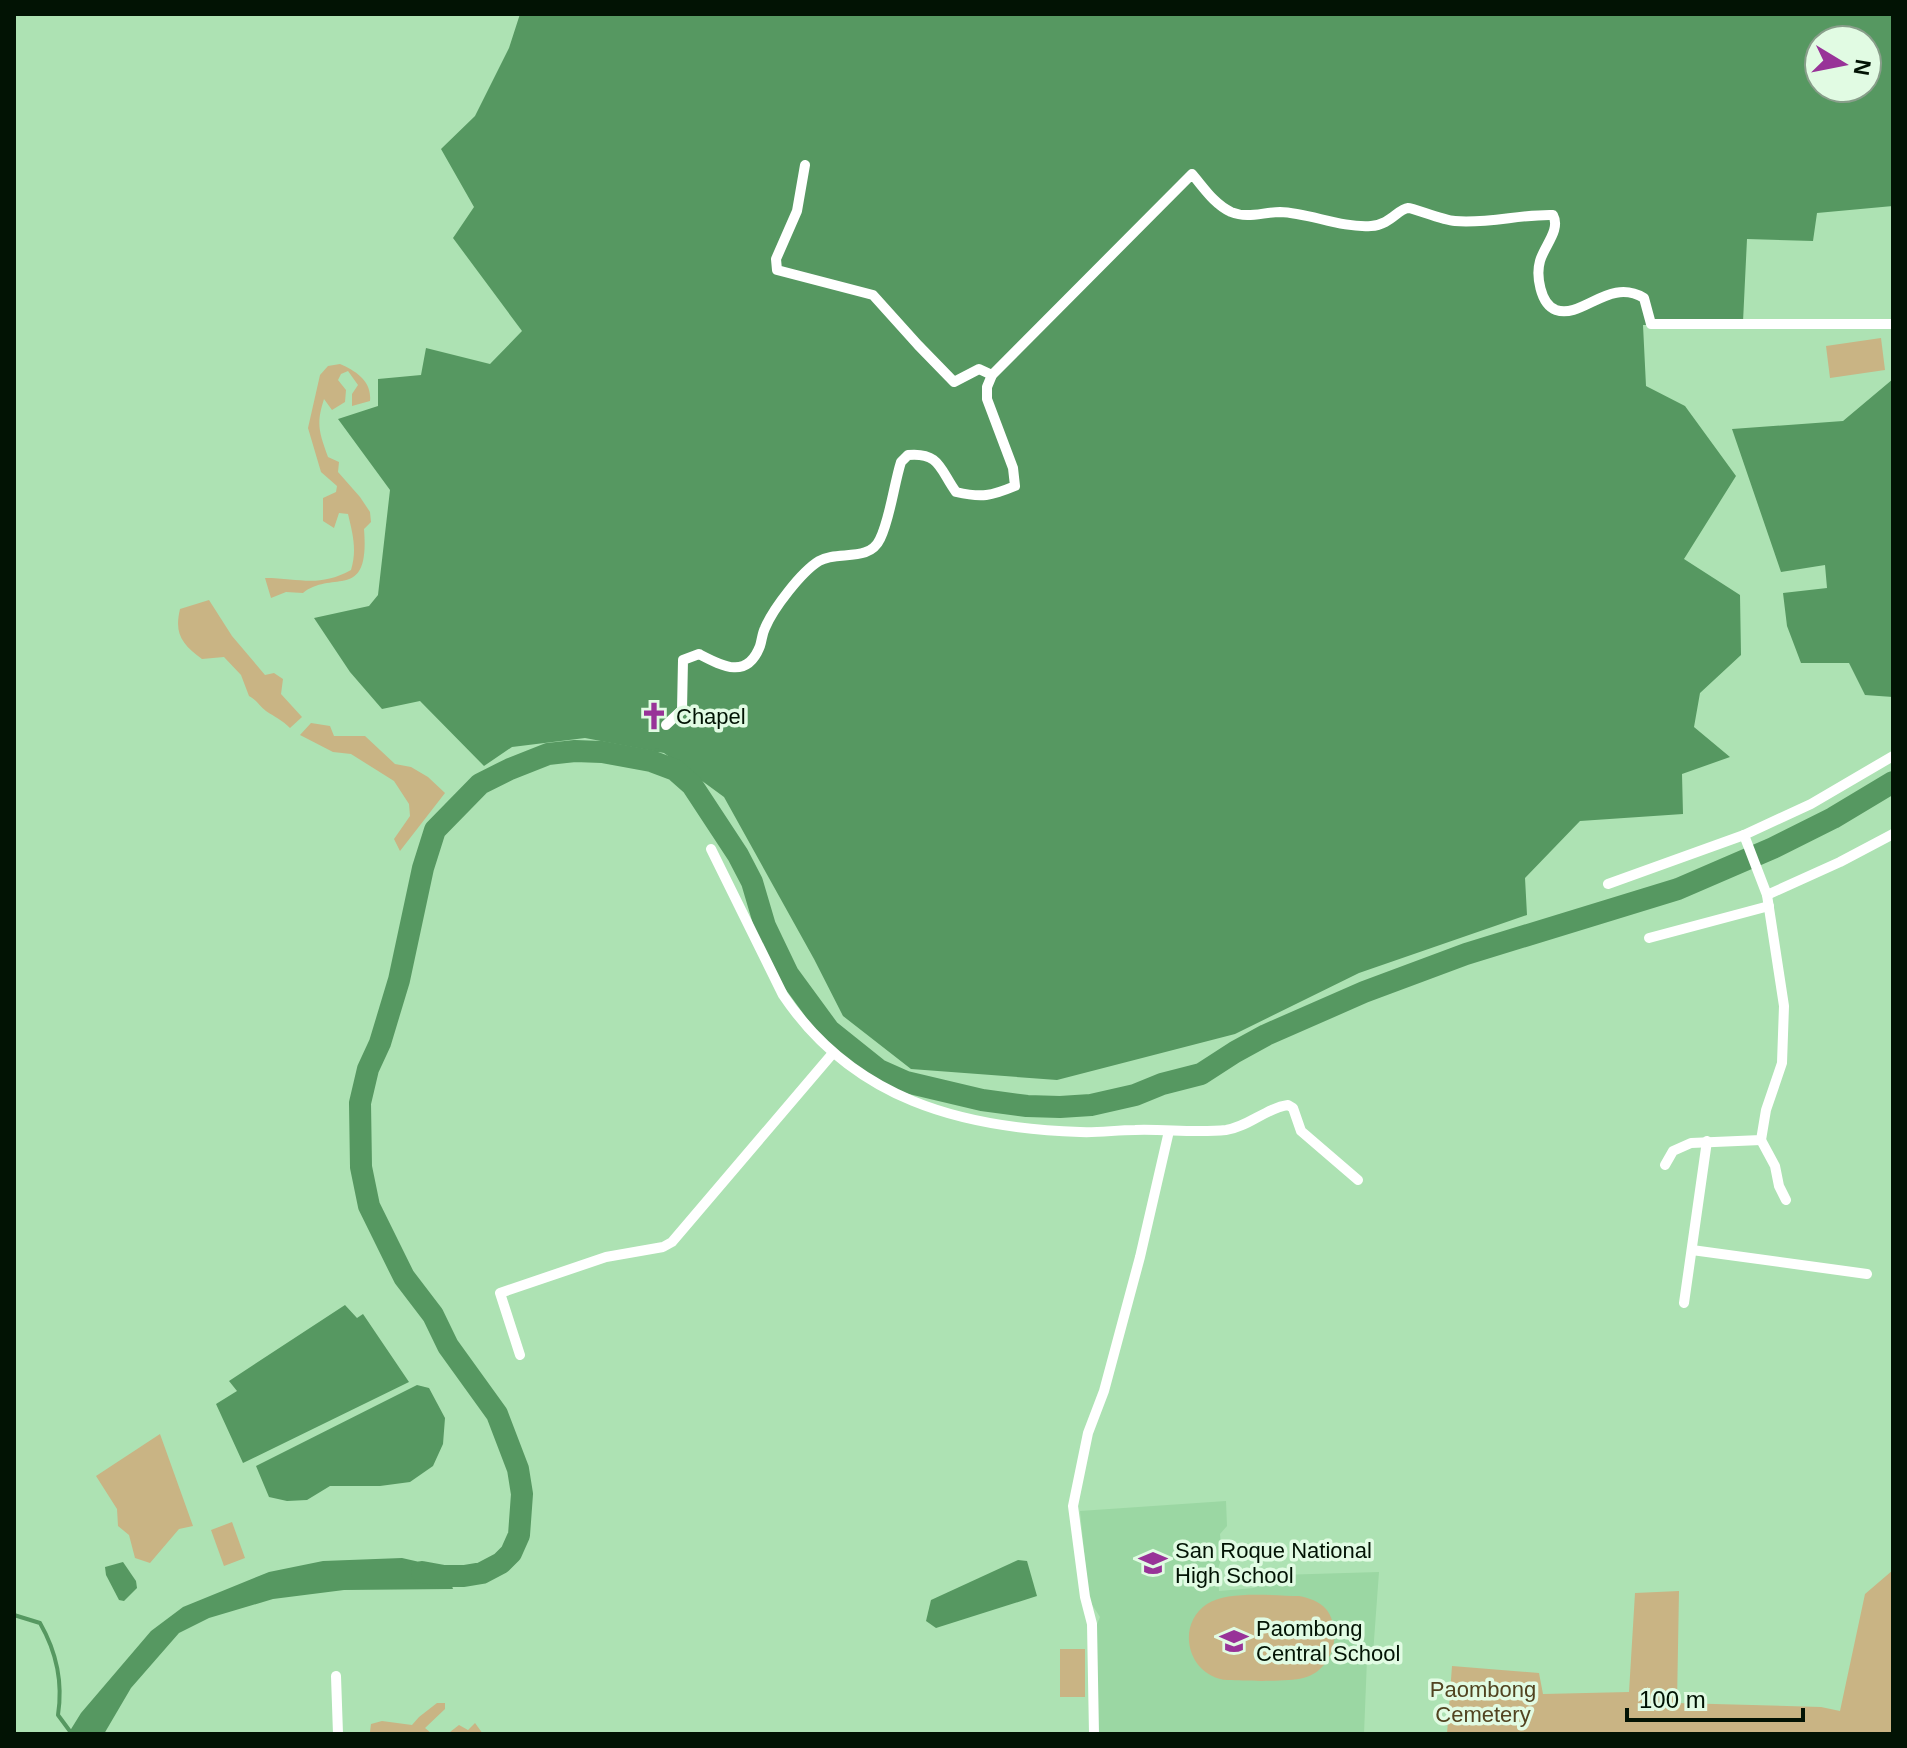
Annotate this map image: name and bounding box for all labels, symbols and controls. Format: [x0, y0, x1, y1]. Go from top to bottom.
north arrow [1803, 24, 1883, 104]
text: N [1849, 57, 1876, 77]
church icon: Chapel [639, 701, 669, 731]
place label: Chapel [676, 704, 746, 729]
place label: San Roque National High School [1175, 1538, 1372, 1588]
school or university icon: San Roque National High School [1138, 1548, 1168, 1578]
place label: Paombong Central School [1256, 1616, 1400, 1666]
school or university icon: Paombong Central School [1219, 1626, 1249, 1656]
scale bar [1627, 1672, 1803, 1722]
park label: Paombong Cemetery [1430, 1677, 1536, 1727]
text: 100 m [1639, 1686, 1706, 1713]

